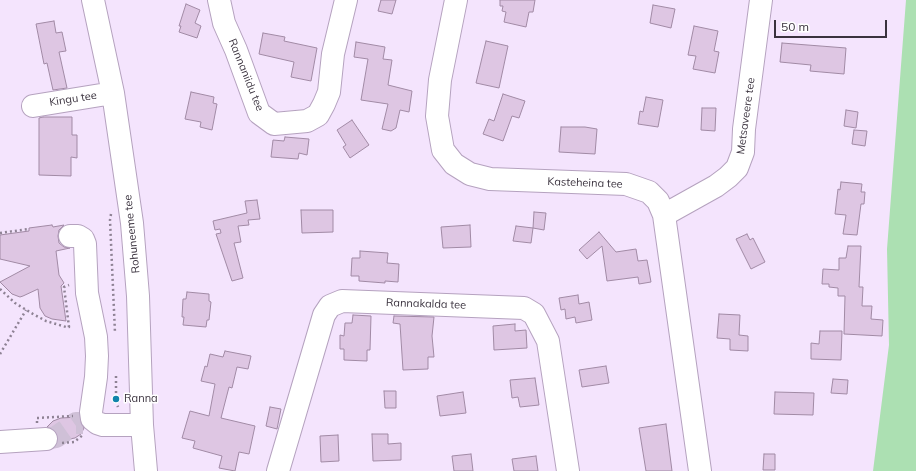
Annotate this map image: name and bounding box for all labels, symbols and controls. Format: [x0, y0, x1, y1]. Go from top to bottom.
scale bar [776, 12, 889, 38]
text: 50 m [781, 19, 809, 34]
street label: Rannaniidu tee [225, 37, 267, 113]
street label: Metsaveere tee [734, 77, 758, 155]
street label: Kingu tee [48, 89, 98, 109]
street label: Kasteheina tee [547, 175, 623, 191]
street label: Rohuneeme tee [121, 194, 143, 274]
street label: Rannakalda tee [386, 296, 466, 312]
place label: Ranna [124, 392, 158, 406]
marker: Ranna [111, 394, 121, 404]

